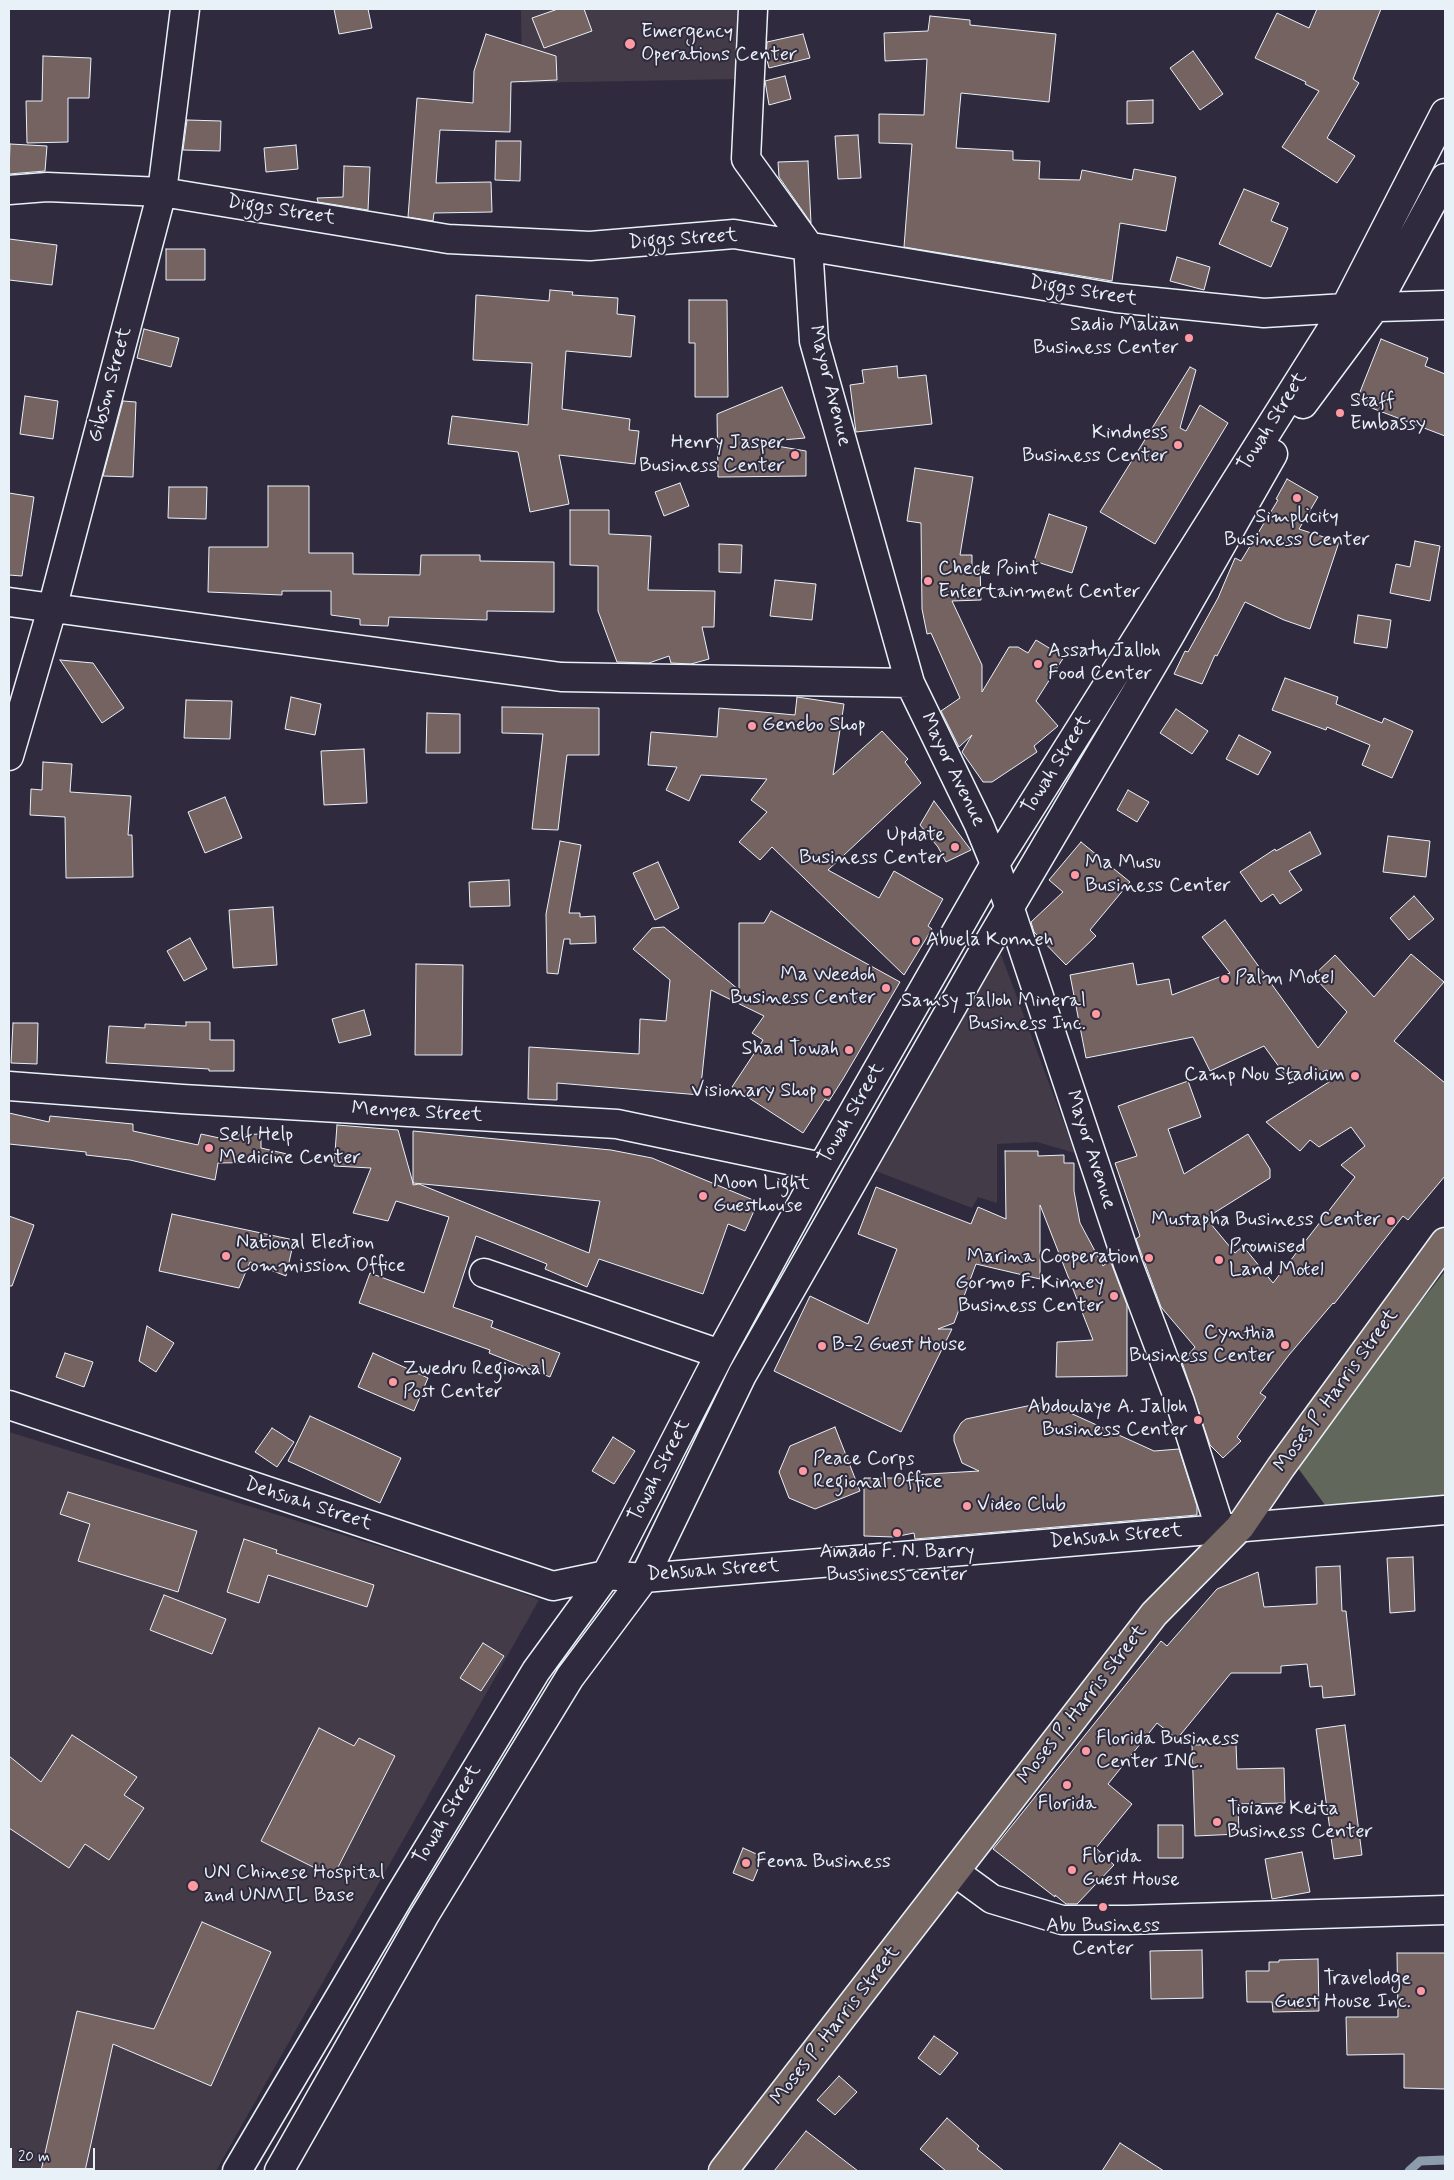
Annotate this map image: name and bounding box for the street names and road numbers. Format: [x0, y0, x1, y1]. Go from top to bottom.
street label: Diggs Street [225, 191, 337, 231]
street label: Diggs Street [628, 224, 738, 256]
street label: Diggs Street [1027, 272, 1139, 312]
street label: Mayor Avenue [802, 323, 856, 449]
street label: Gibson Street [84, 325, 138, 445]
street label: Towah Street [1233, 368, 1313, 476]
street label: Mayor Avenue [914, 709, 990, 831]
street label: Towah Street [1017, 711, 1097, 819]
street label: Towah Street [813, 1059, 891, 1169]
street label: Mayor Avenue [1059, 1088, 1121, 1212]
street label: Menyea Street [351, 1098, 483, 1128]
street label: Moses P. Harris Street [1270, 1305, 1404, 1477]
street label: Towah Street [624, 1415, 696, 1527]
street label: Dehsuah Street [241, 1473, 375, 1537]
street label: Dehsuah Street [1049, 1519, 1183, 1555]
street label: Dehsuah Street [646, 1554, 780, 1588]
street label: Moses P. Harris Street [1013, 1620, 1153, 1790]
street label: Towah Street [409, 1761, 487, 1869]
street label: Moses P. Harris Street [766, 1941, 906, 2111]

